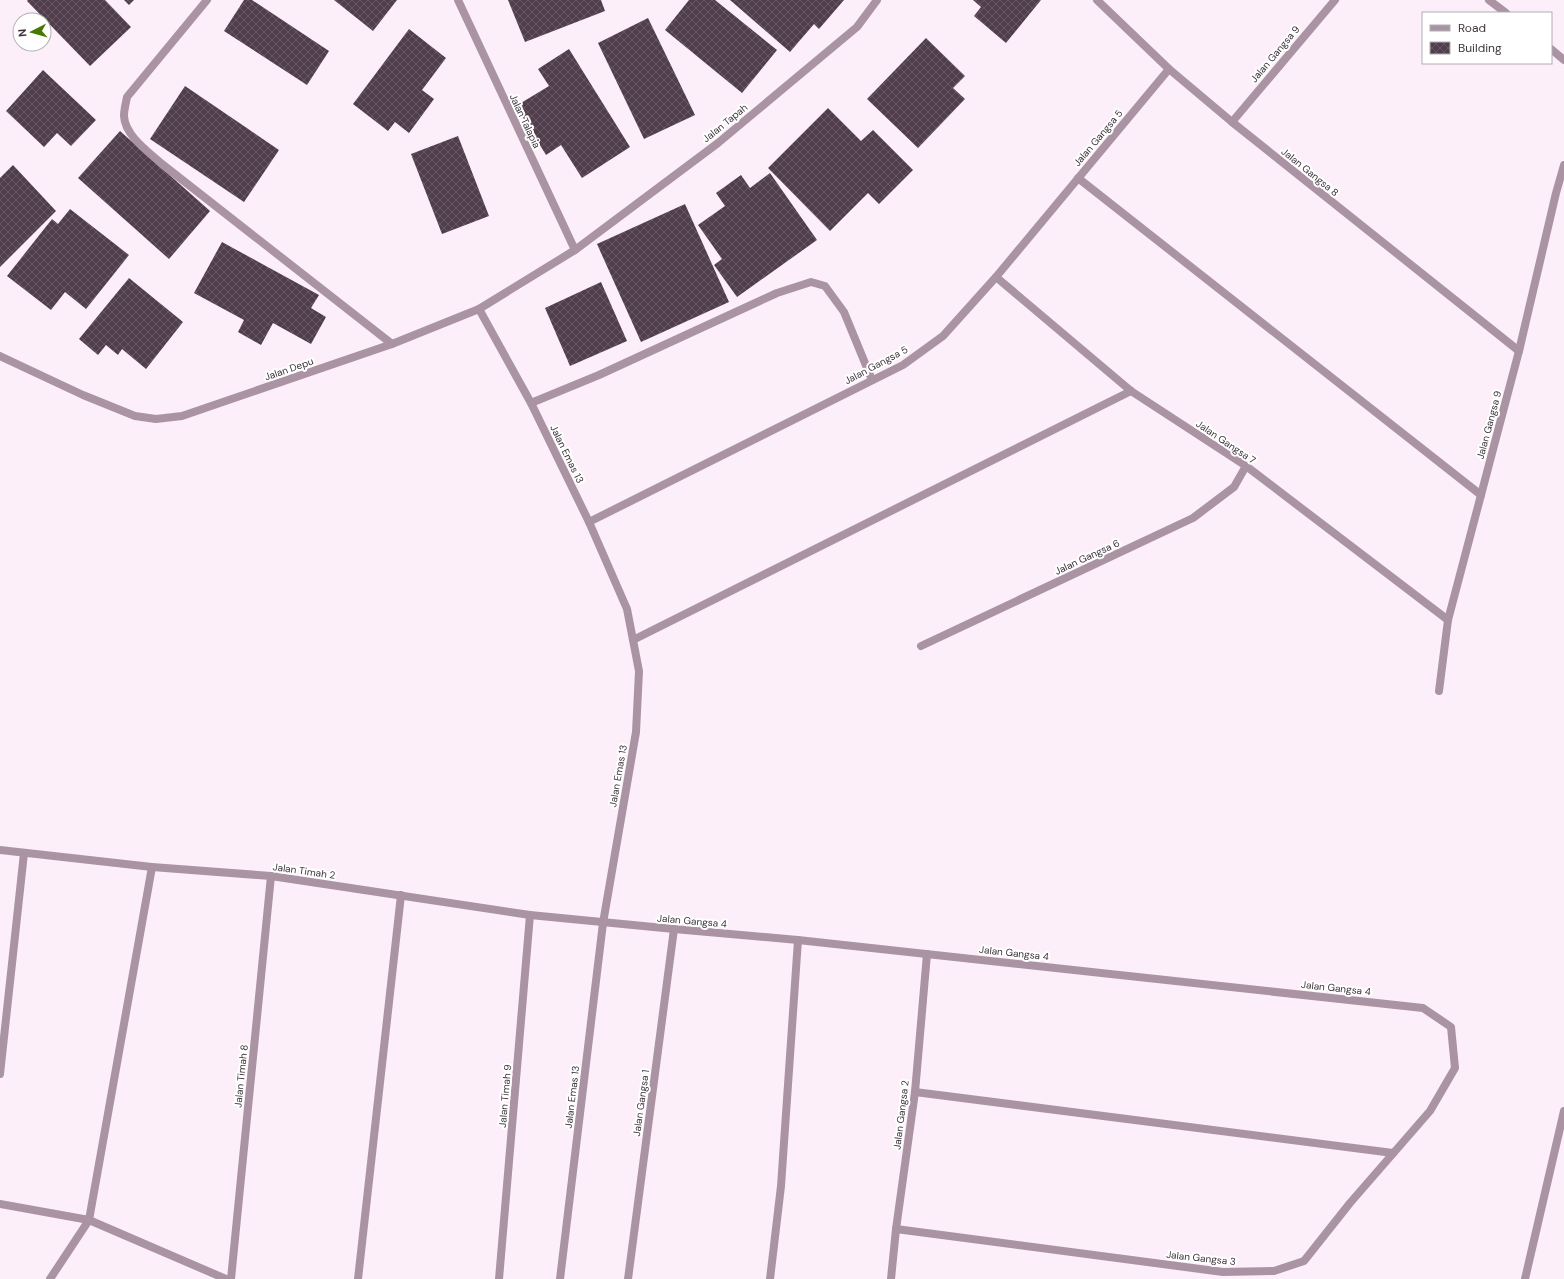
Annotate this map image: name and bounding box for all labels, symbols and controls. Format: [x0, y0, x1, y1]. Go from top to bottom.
north arrow [12, 12, 52, 52]
legend [1422, 12, 1552, 64]
text: Road [1458, 20, 1486, 36]
street label: Jalan Gangsa 9 [1247, 23, 1303, 85]
text: N [15, 28, 29, 38]
text: Building [1458, 40, 1502, 56]
street label: Jalan Talapia [507, 92, 543, 150]
street label: Jalan Tapah [700, 101, 750, 145]
street label: Jalan Gangsa 5 [1070, 107, 1126, 169]
street label: Jalan Gangsa 8 [1279, 145, 1341, 199]
street label: Jalan Gangsa 5 [842, 343, 910, 387]
street label: Jalan Depu [263, 354, 316, 383]
street label: Jalan Gangsa 9 [1474, 389, 1504, 461]
street label: Jalan Gangsa 7 [1194, 417, 1258, 467]
street label: Jalan Emas 13 [547, 423, 587, 485]
street label: Jalan Gangsa 6 [1052, 536, 1122, 578]
street label: Jalan Emas 13 [606, 744, 630, 808]
street label: Jalan Timah 2 [272, 860, 336, 882]
street label: Jalan Gangsa 4 [657, 911, 727, 931]
street label: Jalan Gangsa 4 [978, 943, 1050, 963]
street label: Jalan Gangsa 4 [1300, 978, 1372, 998]
street label: Jalan Timah 8 [231, 1044, 251, 1108]
street label: Jalan Timah 9 [496, 1064, 514, 1128]
street label: Jalan Emas 13 [562, 1065, 582, 1129]
street label: Jalan Gangsa 1 [630, 1069, 652, 1137]
street label: Jalan Gangsa 2 [890, 1079, 912, 1150]
street label: Jalan Gangsa 3 [1166, 1248, 1237, 1268]

